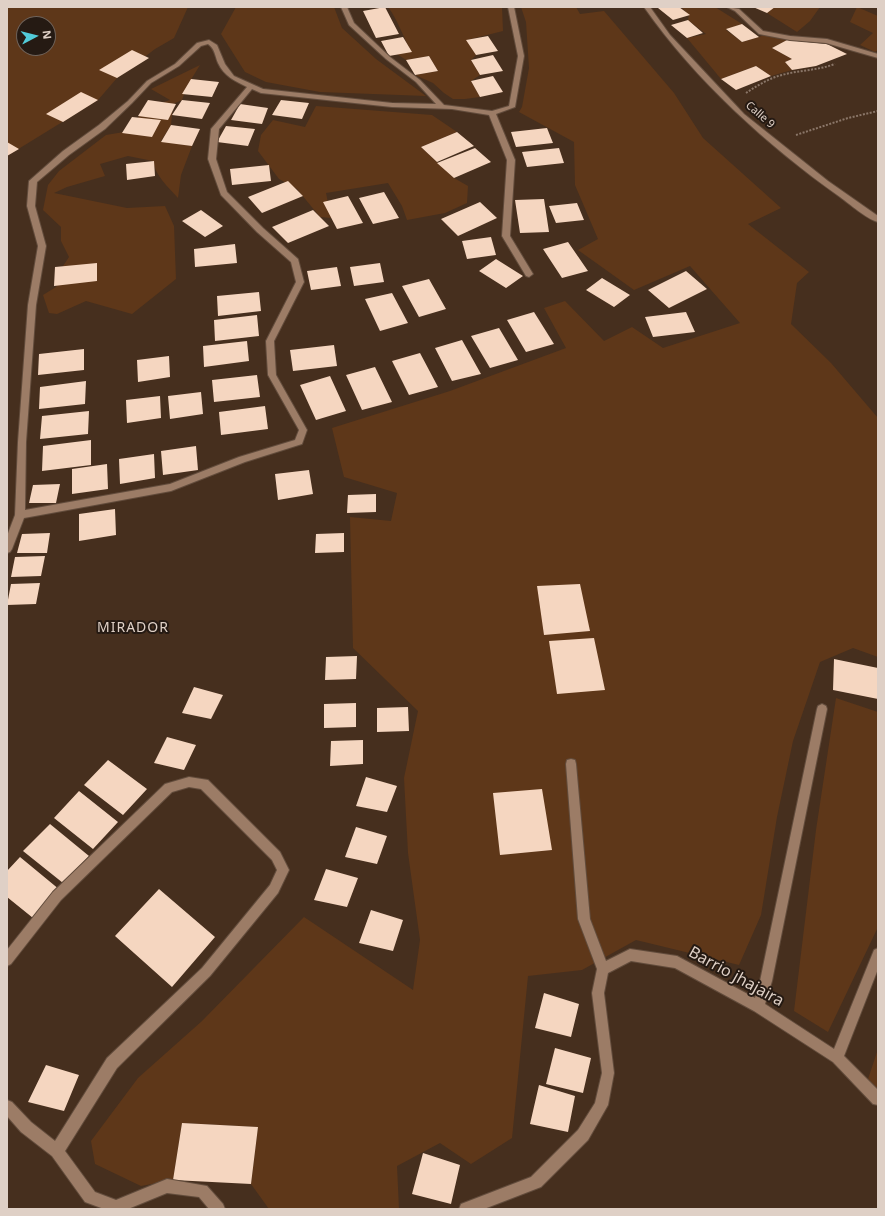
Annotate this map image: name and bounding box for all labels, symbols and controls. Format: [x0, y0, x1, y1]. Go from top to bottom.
north arrow [16, 16, 56, 56]
text: N [39, 29, 55, 40]
street label: Calle 9 [743, 99, 777, 131]
district label: MIRADOR [97, 620, 169, 636]
street label: Barrio jhajaira [685, 943, 787, 1011]

